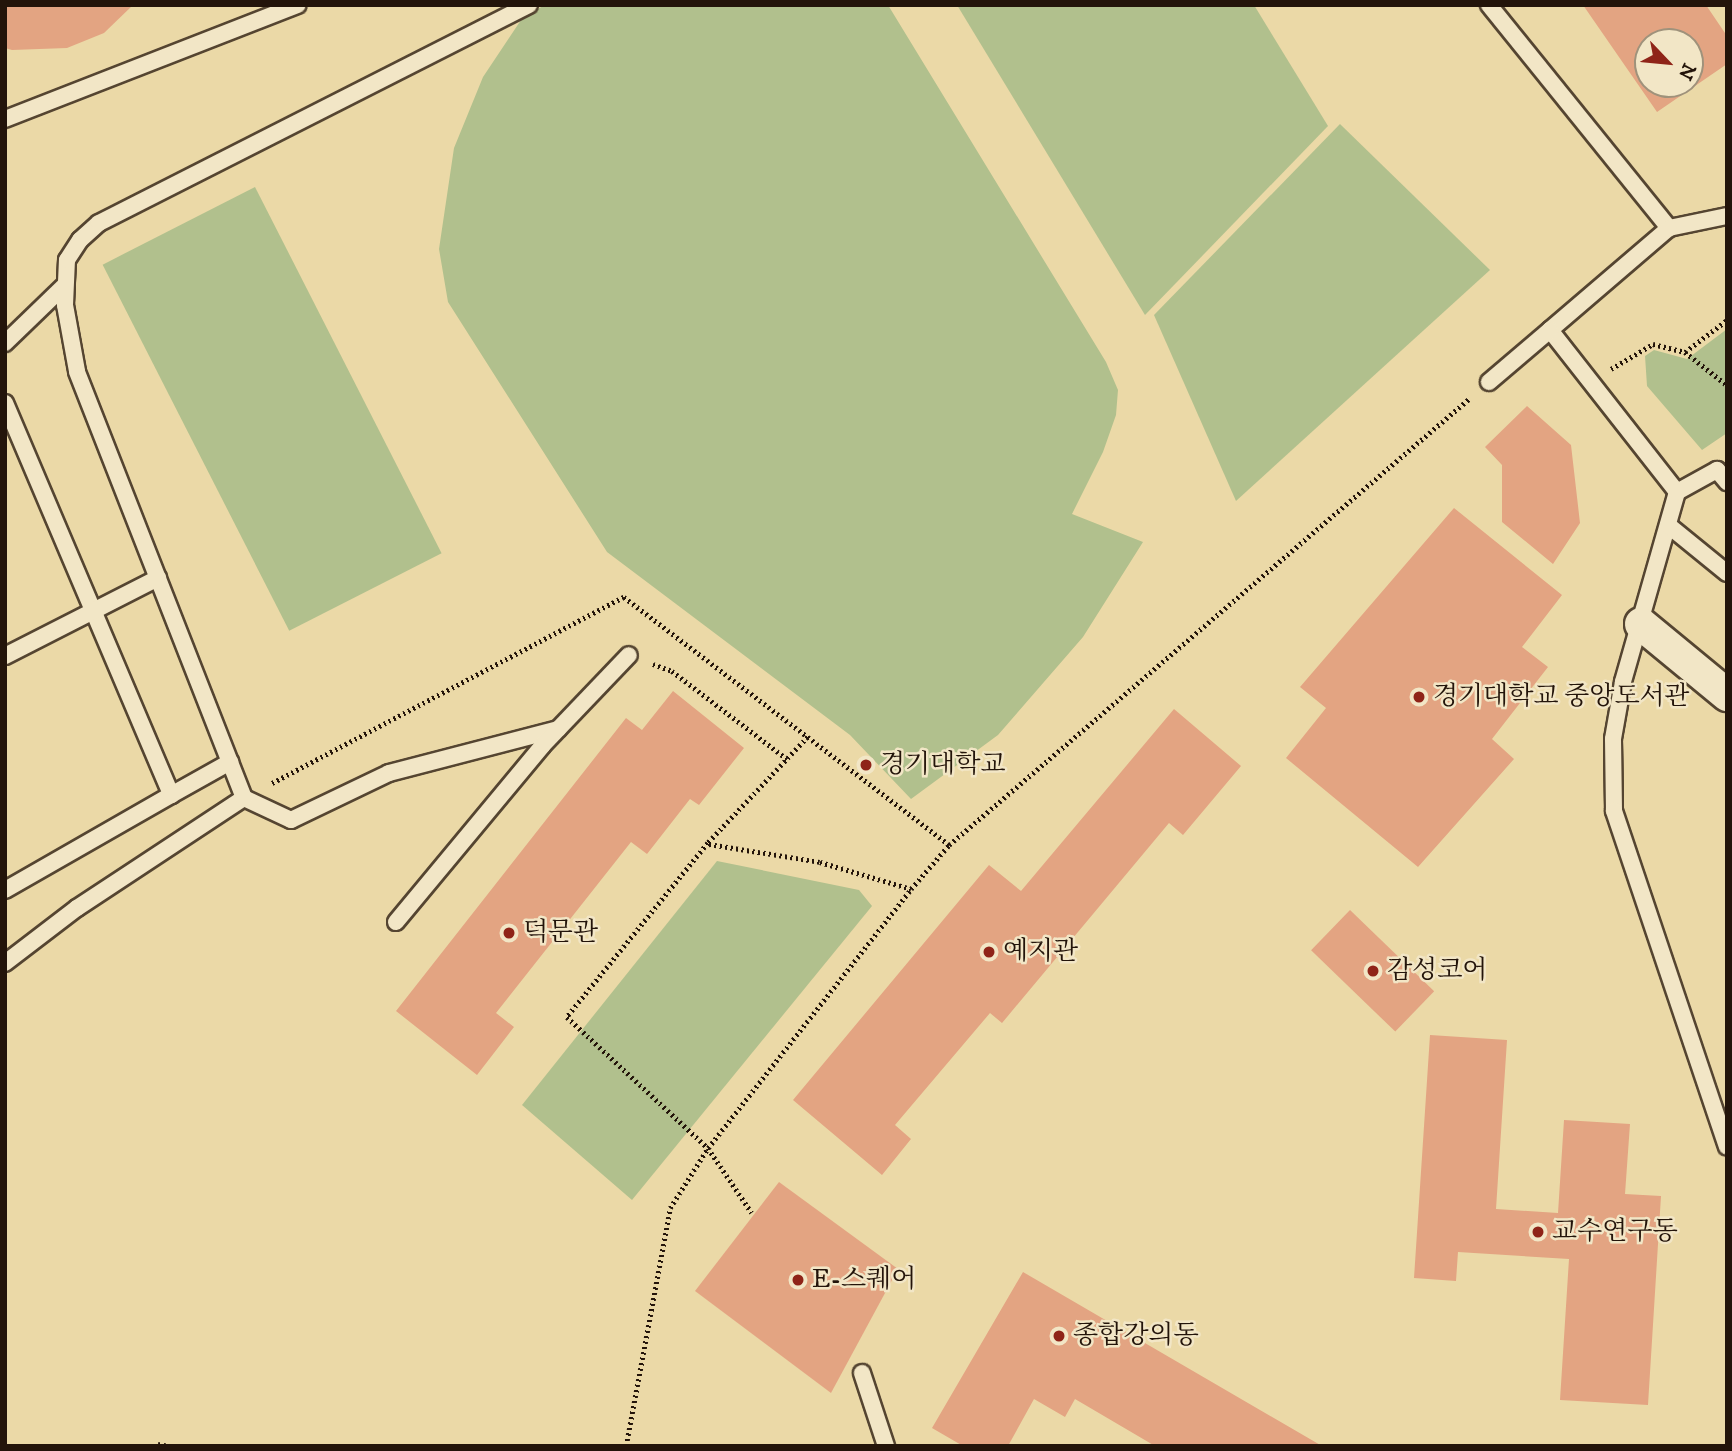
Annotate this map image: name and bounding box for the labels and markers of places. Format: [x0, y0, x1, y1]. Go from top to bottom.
place label: 경기대학교 중앙도서관 [1433, 681, 1690, 713]
marker: 경기대학교 중앙도서관 [1411, 689, 1427, 705]
place label: 경기대학교 [880, 749, 1006, 781]
marker: 경기대학교 [858, 757, 874, 773]
place label: 덕문관 [523, 917, 598, 949]
marker: 덕문관 [501, 925, 517, 941]
place label: 예지관 [1003, 936, 1078, 968]
marker: 예지관 [981, 944, 997, 960]
place label: 감성코어 [1387, 955, 1487, 987]
marker: 감성코어 [1365, 963, 1381, 979]
place label: 교수연구동 [1552, 1216, 1678, 1248]
marker: 교수연구동 [1530, 1224, 1546, 1240]
place label: E-스퀘어 [812, 1264, 916, 1296]
marker: E-스퀘어 [790, 1272, 806, 1288]
place label: 종합강의동 [1073, 1320, 1199, 1352]
marker: 종합강의동 [1051, 1328, 1067, 1344]

